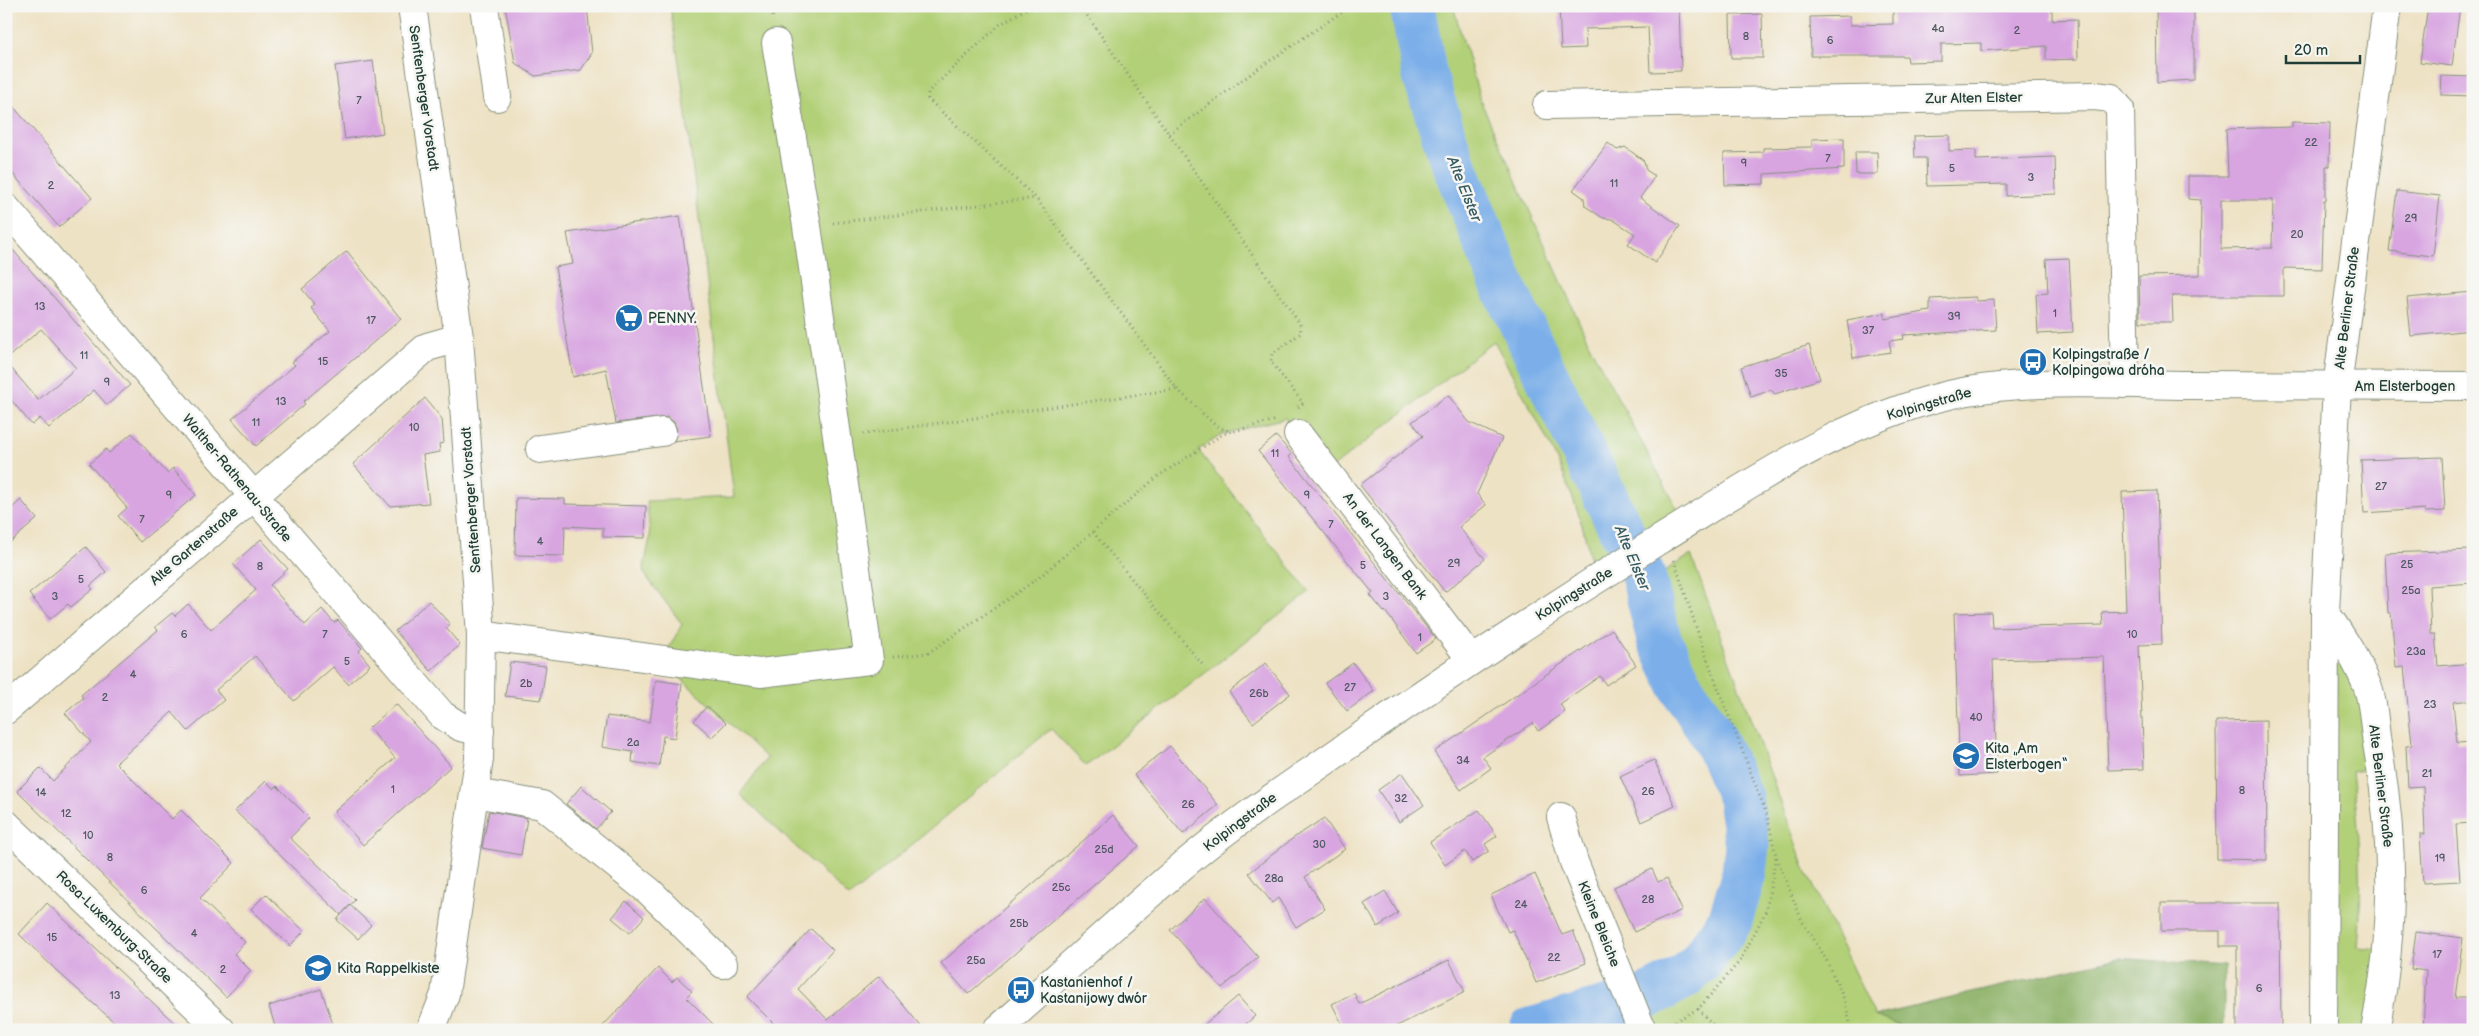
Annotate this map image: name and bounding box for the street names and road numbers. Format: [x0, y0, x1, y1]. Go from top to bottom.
street label: Senftenberger Vorstadt [405, 24, 443, 173]
street label: Zur Alten Elster [1924, 89, 2024, 107]
street label: Alte Berliner Straße [2331, 246, 2363, 370]
street label: Am Elsterbogen [2355, 378, 2455, 395]
street label: Kolpingstraße [1885, 384, 1973, 424]
street label: Walther-Rathenau-Straße [179, 411, 295, 545]
street label: Senftenberger Vorstadt [457, 426, 485, 574]
street label: An der Langen Bank [1339, 489, 1431, 603]
street label: Alte Gartenstraße [146, 503, 242, 589]
street label: Kolpingstraße [1532, 564, 1616, 624]
street label: Alte Berliner Straße [2365, 724, 2397, 848]
street label: Kolpingstraße [1200, 789, 1280, 855]
street label: Rosa-Luxemburg-Straße [52, 867, 176, 987]
street label: Kleine Bleiche [1574, 878, 1624, 970]

